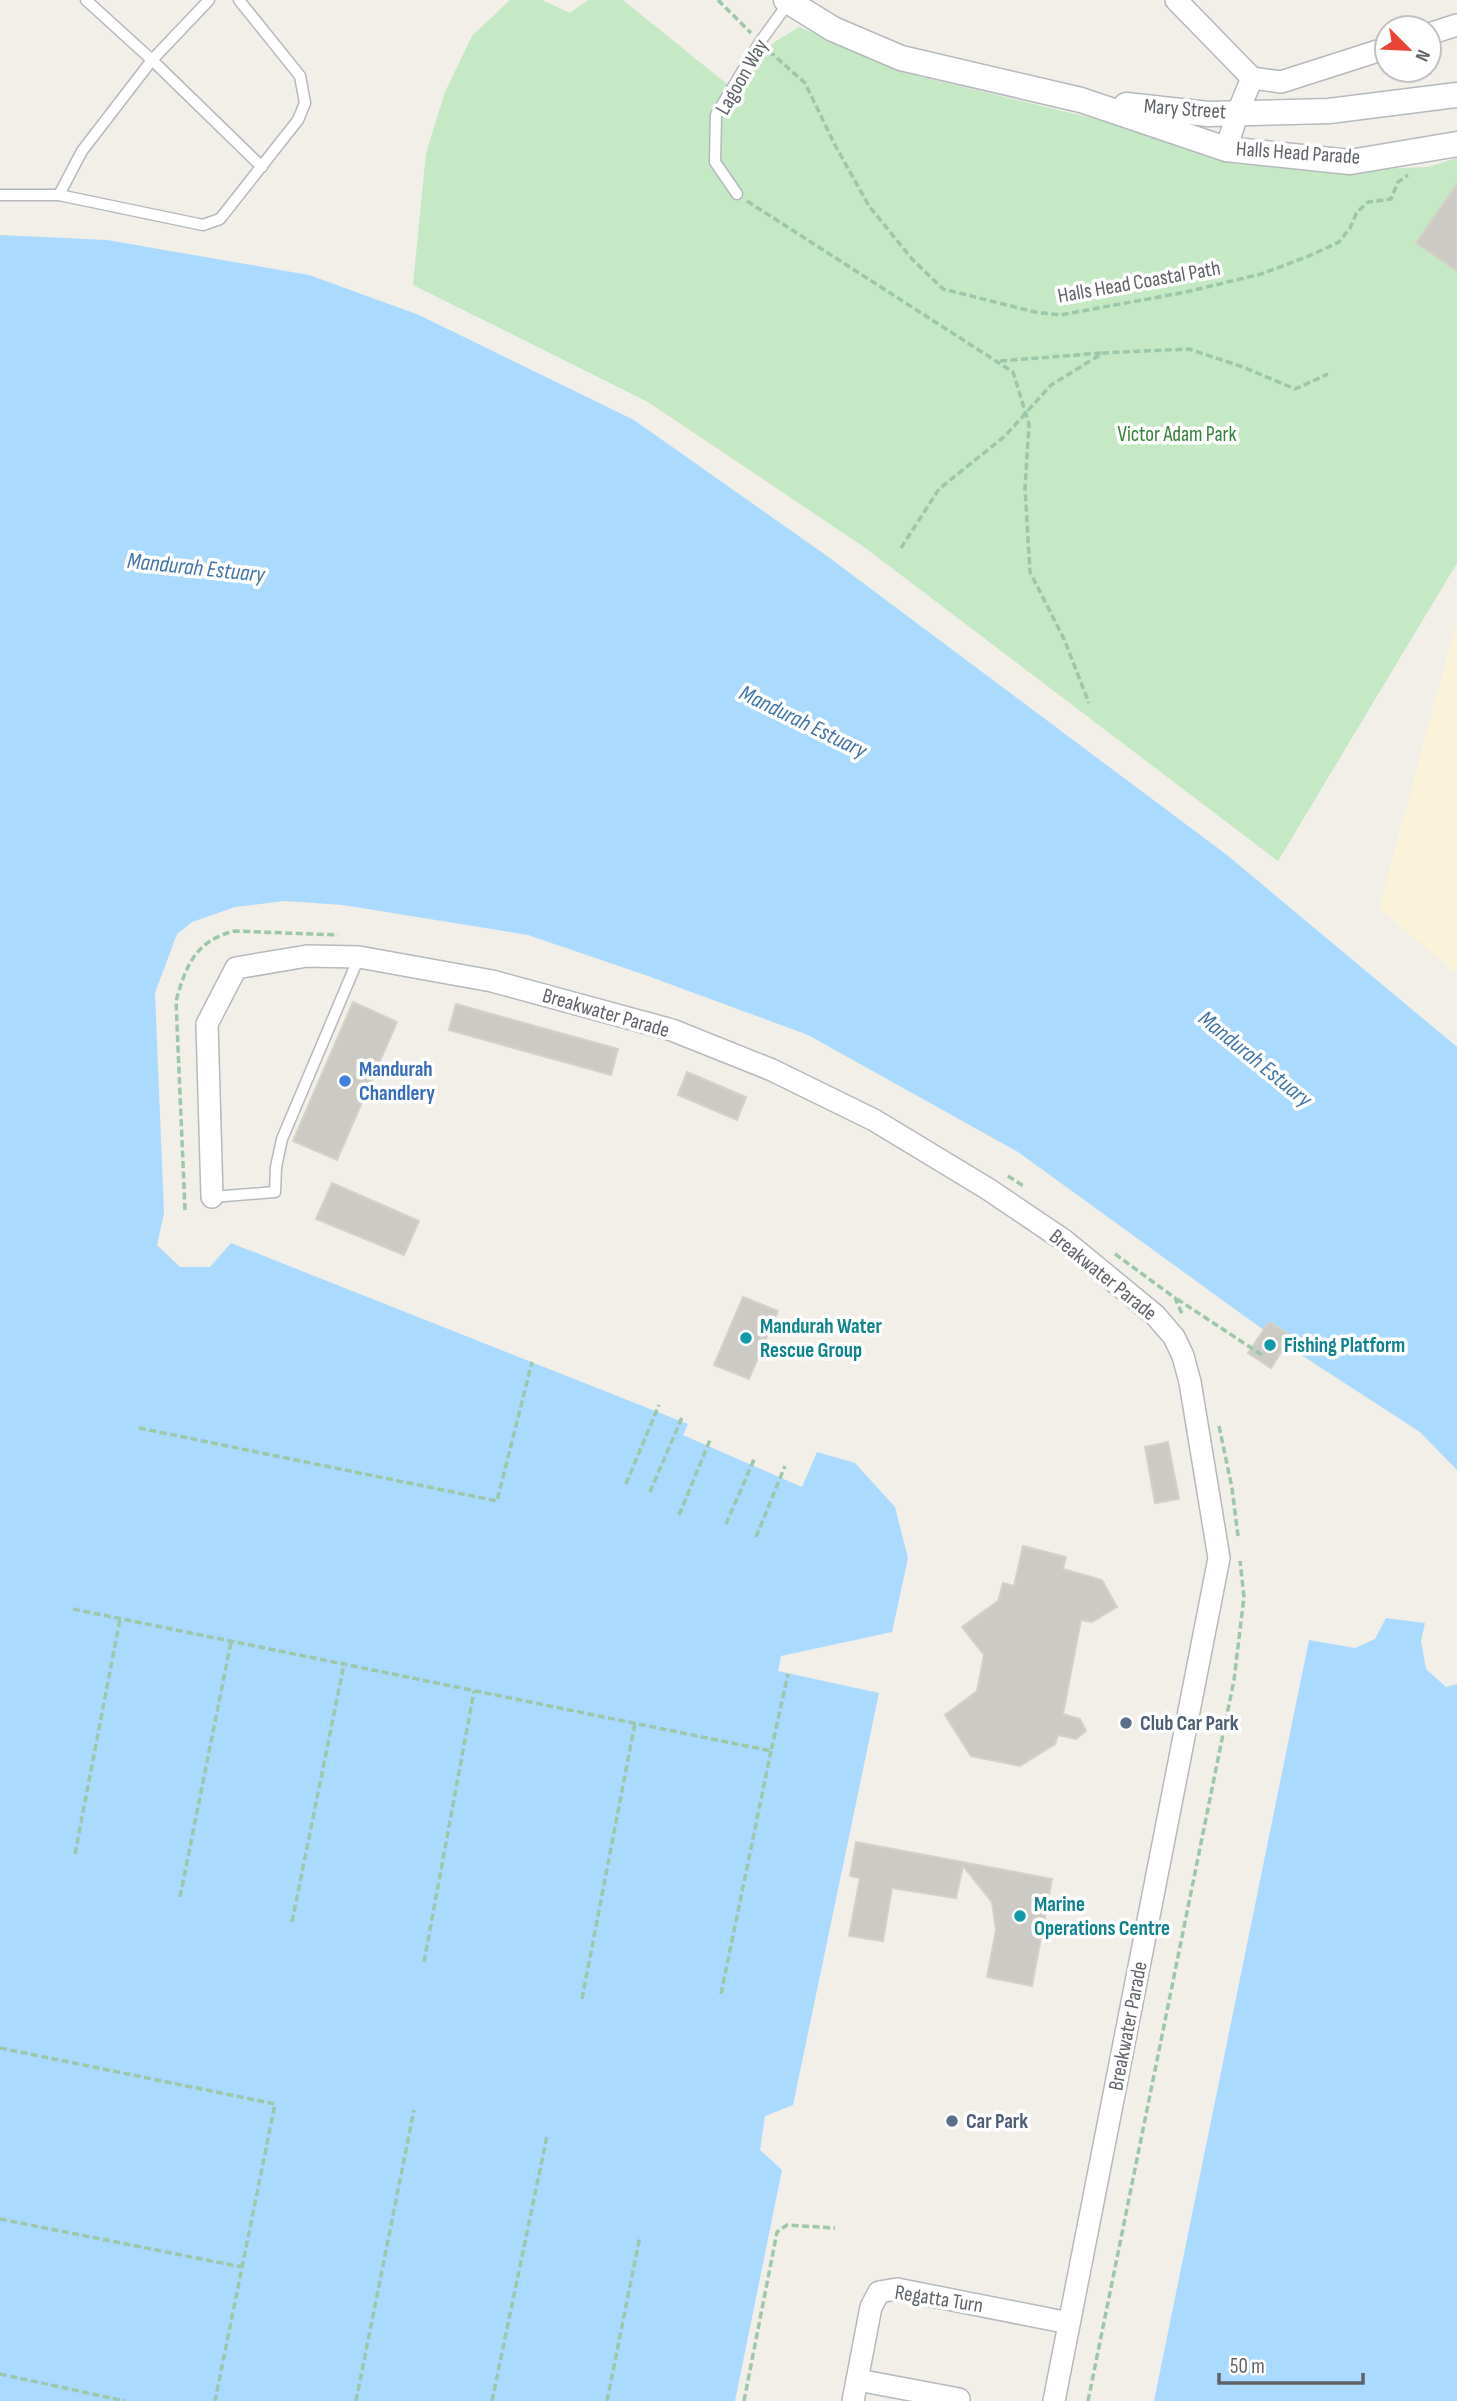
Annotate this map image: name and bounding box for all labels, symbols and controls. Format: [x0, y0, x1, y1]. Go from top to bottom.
north arrow [1373, 14, 1443, 84]
street label: Lagoon Way [710, 35, 774, 119]
text: N [1410, 46, 1435, 65]
street label: Mary Street [1143, 94, 1227, 124]
street label: Halls Head Parade [1235, 136, 1361, 170]
street label: Halls Head Coastal Path [1056, 255, 1222, 309]
park label: Victor Adam Park [1117, 422, 1237, 447]
water label: Mandurah Estuary [126, 547, 267, 589]
water label: Mandurah Estuary [735, 679, 872, 765]
street label: Breakwater Parade [540, 983, 672, 1043]
water label: Mandurah Estuary [1193, 1005, 1319, 1114]
place label: Mandurah Chandlery [359, 1057, 435, 1106]
marker: Mandurah Chandlery [337, 1073, 353, 1089]
street label: Breakwater Parade [1044, 1224, 1162, 1326]
place label: Mandurah Water Rescue Group [760, 1314, 882, 1363]
marker: Mandurah Water Rescue Group [738, 1330, 754, 1346]
place label: Fishing Platform [1284, 1333, 1405, 1358]
marker: Fishing Platform [1262, 1337, 1278, 1353]
place label: Club Car Park [1140, 1711, 1239, 1736]
marker: Club Car Park [1118, 1715, 1134, 1731]
place label: Marine Operations Centre [1034, 1892, 1170, 1941]
marker: Marine Operations Centre [1012, 1908, 1028, 1924]
street label: Breakwater Parade [1103, 1959, 1153, 2093]
place label: Car Park [966, 2109, 1028, 2134]
marker: Car Park [944, 2113, 960, 2129]
street label: Regatta Turn [893, 2280, 985, 2318]
scale bar [1219, 2342, 1362, 2386]
text: 50 m [1230, 2354, 1265, 2379]

